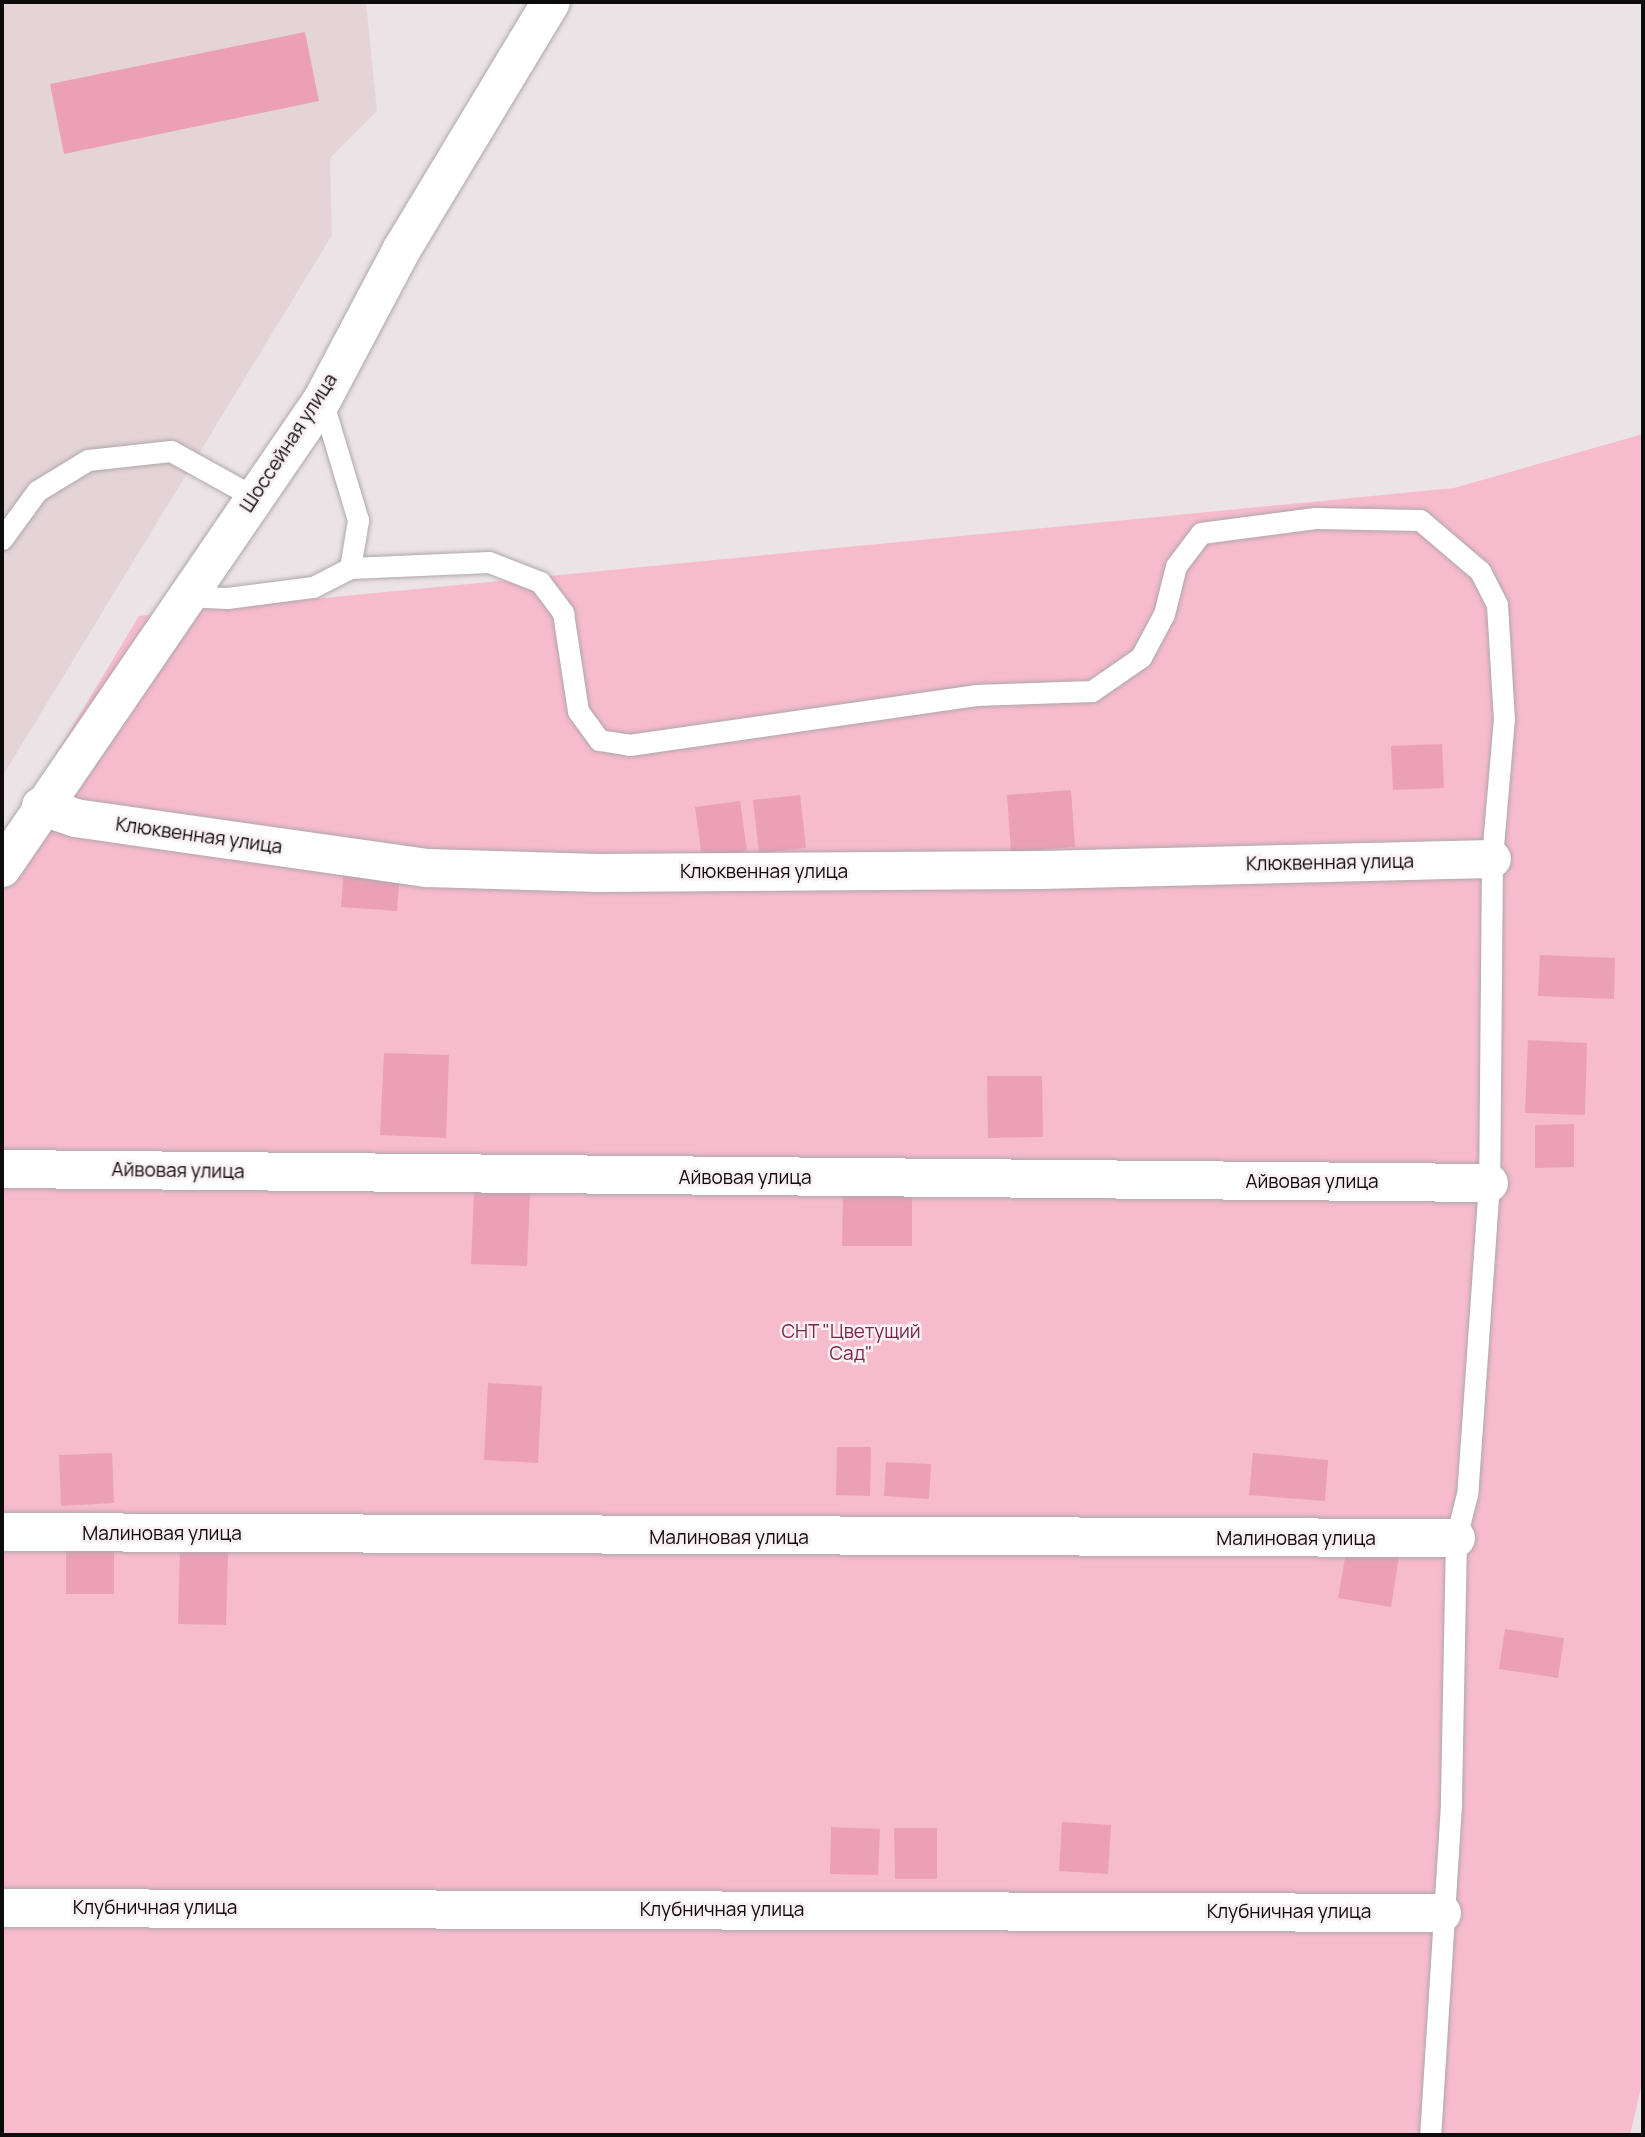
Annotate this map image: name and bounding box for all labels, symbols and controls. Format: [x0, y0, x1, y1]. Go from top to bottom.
street label: Шоссейная улица [236, 369, 342, 517]
street label: Клюквенная улица [114, 813, 284, 859]
street label: Клюквенная улица [1246, 850, 1414, 876]
street label: Клюквенная улица [680, 861, 848, 883]
street label: Айвовая улица [111, 1158, 245, 1184]
street label: Айвовая улица [679, 1167, 811, 1189]
street label: Айвовая улица [1246, 1171, 1378, 1193]
park label: СНТ "Цветущий Сад" [781, 1321, 921, 1365]
street label: Малиновая улица [82, 1523, 242, 1545]
street label: Малиновая улица [649, 1527, 809, 1549]
street label: Малиновая улица [1216, 1528, 1376, 1550]
street label: Клубничная улица [73, 1897, 237, 1919]
street label: Клубничная улица [640, 1899, 804, 1921]
street label: Клубничная улица [1207, 1901, 1371, 1923]

